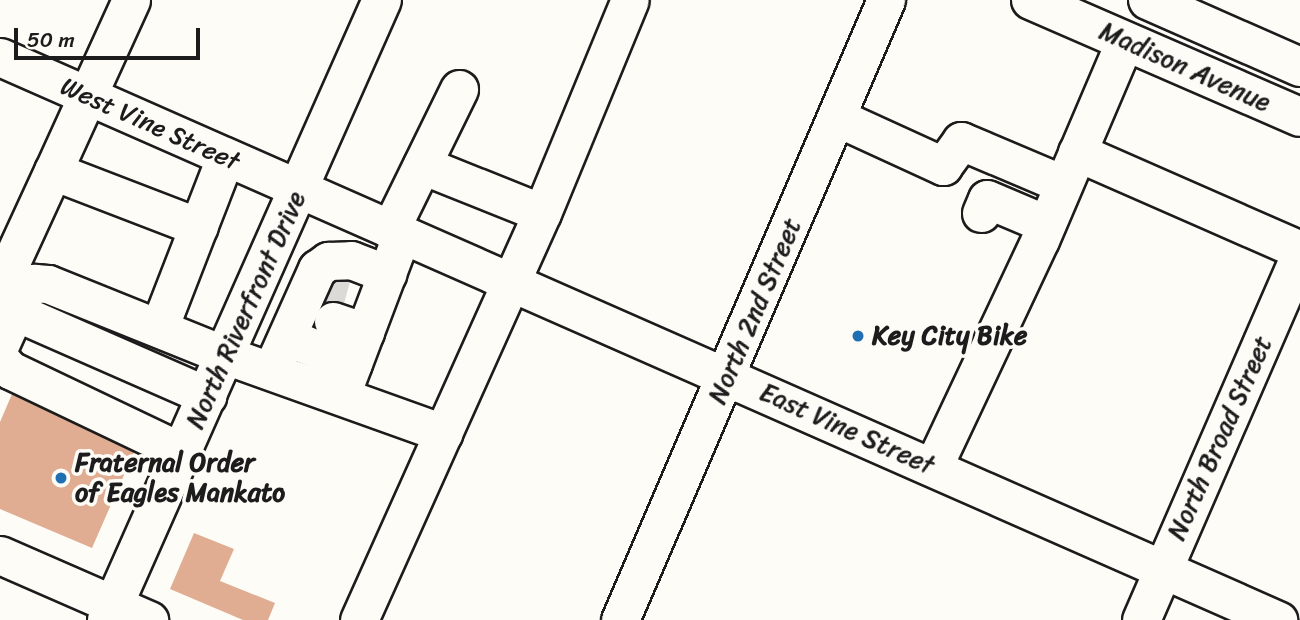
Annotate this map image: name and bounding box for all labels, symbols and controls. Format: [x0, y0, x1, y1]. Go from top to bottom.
scale bar [18, 14, 203, 58]
street label: Madison Avenue [1095, 15, 1275, 119]
text: 50 m [27, 21, 75, 59]
street label: West Vine Street [54, 70, 246, 178]
street label: North Riverfront Drive [179, 186, 313, 434]
street label: North 2nd Street [702, 213, 808, 409]
place label: Key City Bike [872, 320, 1027, 352]
marker: Key City Bike [850, 328, 866, 344]
street label: North Broad Street [1160, 330, 1280, 546]
street label: East Vine Street [754, 376, 940, 482]
place label: Fraternal Order of Eagles Mankato [75, 447, 284, 508]
marker: Fraternal Order of Eagles Mankato [53, 470, 69, 486]

